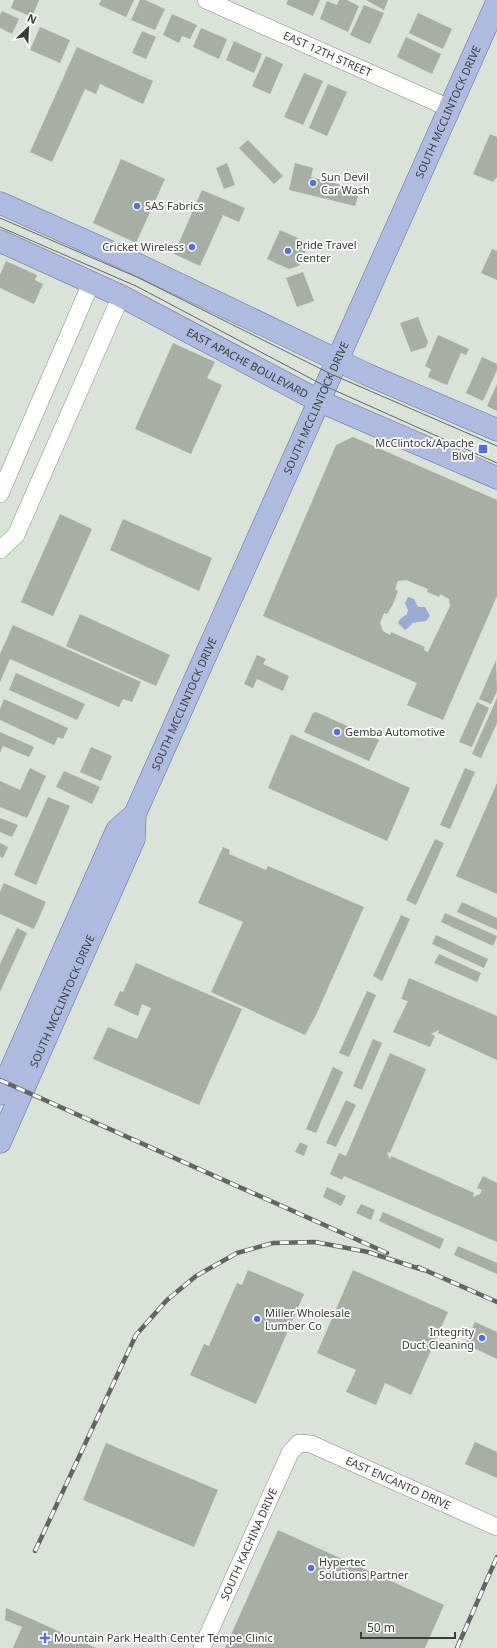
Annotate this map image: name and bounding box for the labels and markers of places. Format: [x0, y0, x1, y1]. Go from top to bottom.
place label: Sun Devil Car Wash [321, 169, 370, 197]
marker: Sun Devil Car Wash [308, 178, 318, 188]
place label: SAS Fabrics [145, 198, 204, 213]
marker: SAS Fabrics [132, 201, 142, 211]
place label: Pride Travel Center [296, 237, 357, 265]
place label: Cricket Wireless [102, 239, 184, 254]
marker: Cricket Wireless [187, 242, 197, 252]
marker: Pride Travel Center [283, 246, 293, 256]
place label: McClintock/Apache Blvd [375, 435, 474, 463]
marker: McClintock/Apache Blvd [477, 443, 489, 455]
place label: Gemba Automotive [345, 724, 445, 739]
marker: Gemba Automotive [332, 727, 342, 737]
place label: Miller Wholesale Lumber Co [265, 1305, 350, 1333]
marker: Miller Wholesale Lumber Co [252, 1314, 262, 1324]
place label: Integrity Duct Cleaning [402, 1324, 474, 1352]
marker: Integrity Duct Cleaning [477, 1333, 487, 1343]
place label: Hypertec Solutions Partner [319, 1554, 409, 1582]
marker: Hypertec Solutions Partner [306, 1563, 316, 1573]
place label: Mountain Park Health Center Tempe Clinic [54, 1630, 273, 1645]
marker: Mountain Park Health Center Tempe Clinic [39, 1632, 51, 1644]

